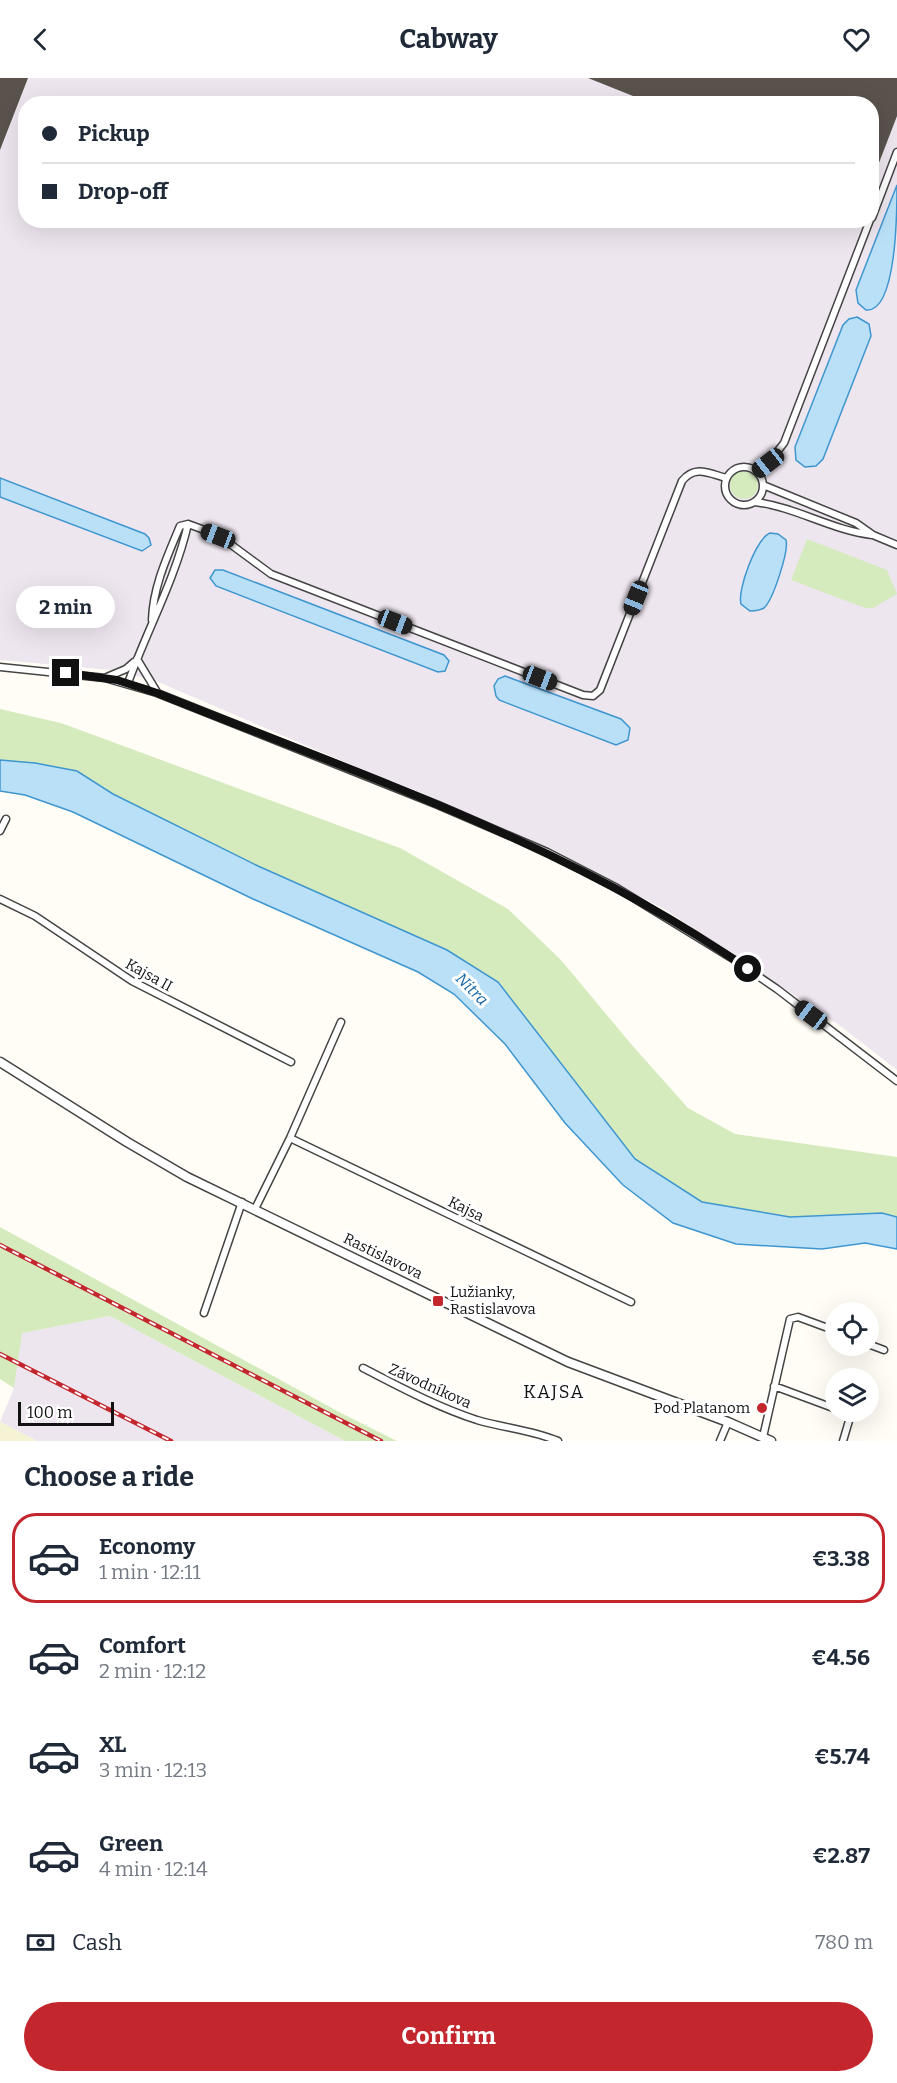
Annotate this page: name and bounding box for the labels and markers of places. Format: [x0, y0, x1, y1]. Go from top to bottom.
place label: Lužianky, Rastislavova [450, 1283, 536, 1318]
marker: Lužianky, Rastislavova [431, 1294, 445, 1308]
place label: Pod Platanom [654, 1399, 751, 1417]
marker: Pod Platanom [755, 1401, 769, 1415]

